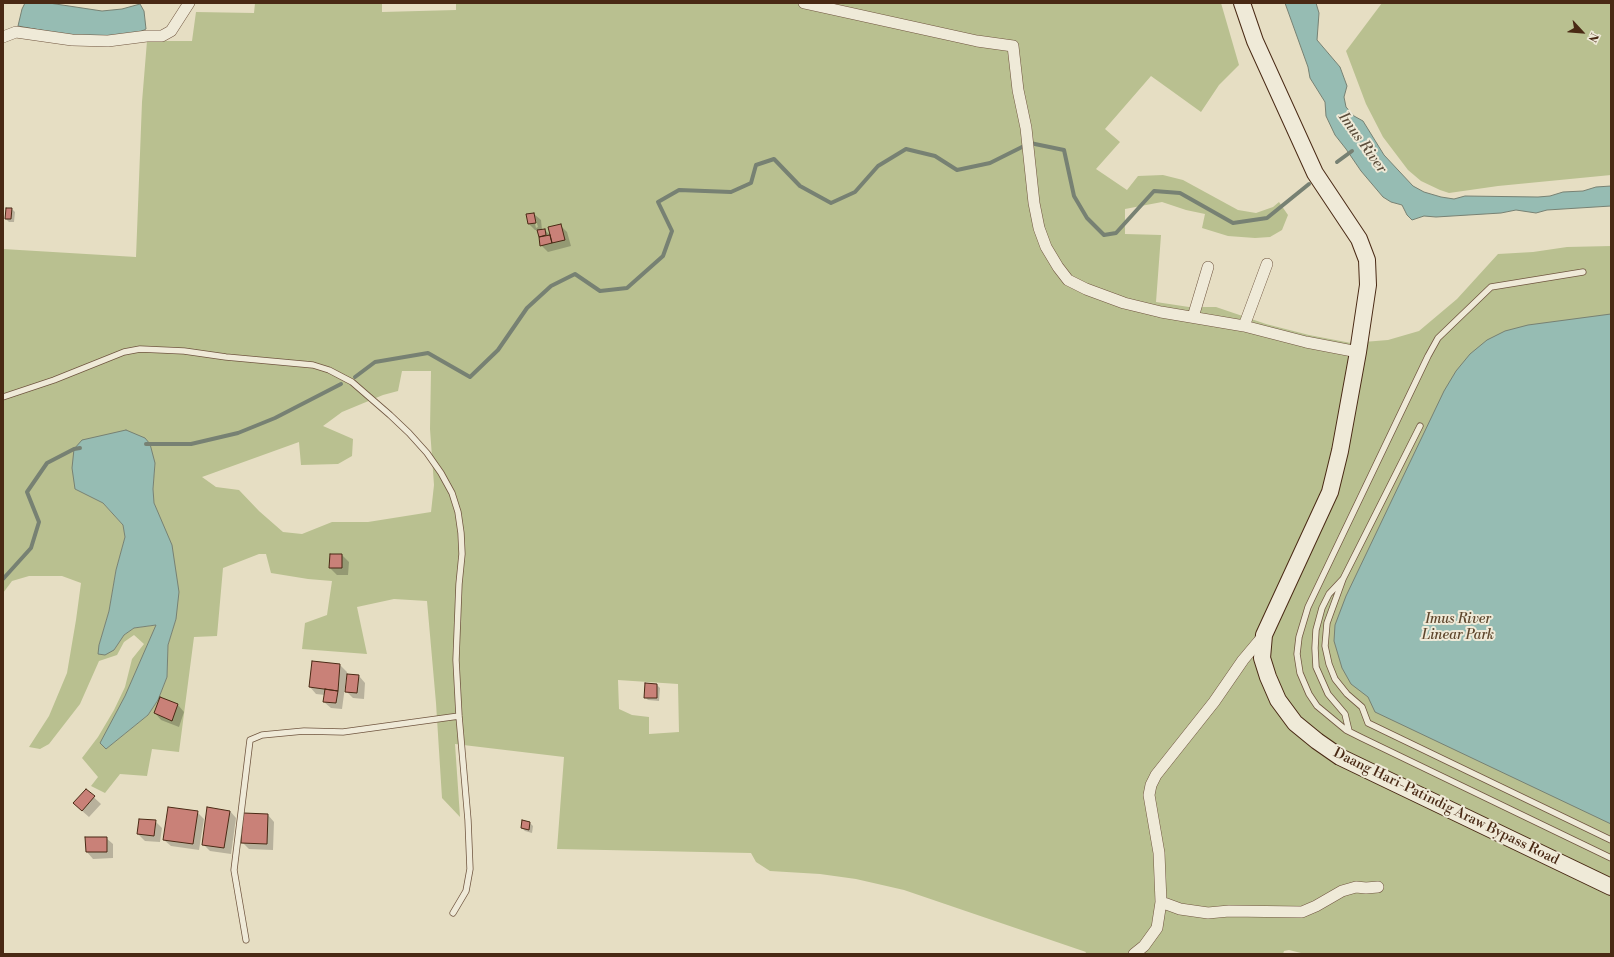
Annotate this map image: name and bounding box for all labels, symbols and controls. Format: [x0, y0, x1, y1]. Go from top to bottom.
north arrow [1562, 12, 1602, 52]
text: N [1585, 30, 1601, 44]
water label: Imus River [1334, 109, 1390, 177]
park label: Imus River Linear Park [1422, 612, 1494, 644]
street label: Daang Hari-Patindig Araw Bypass Road [1330, 745, 1562, 869]

